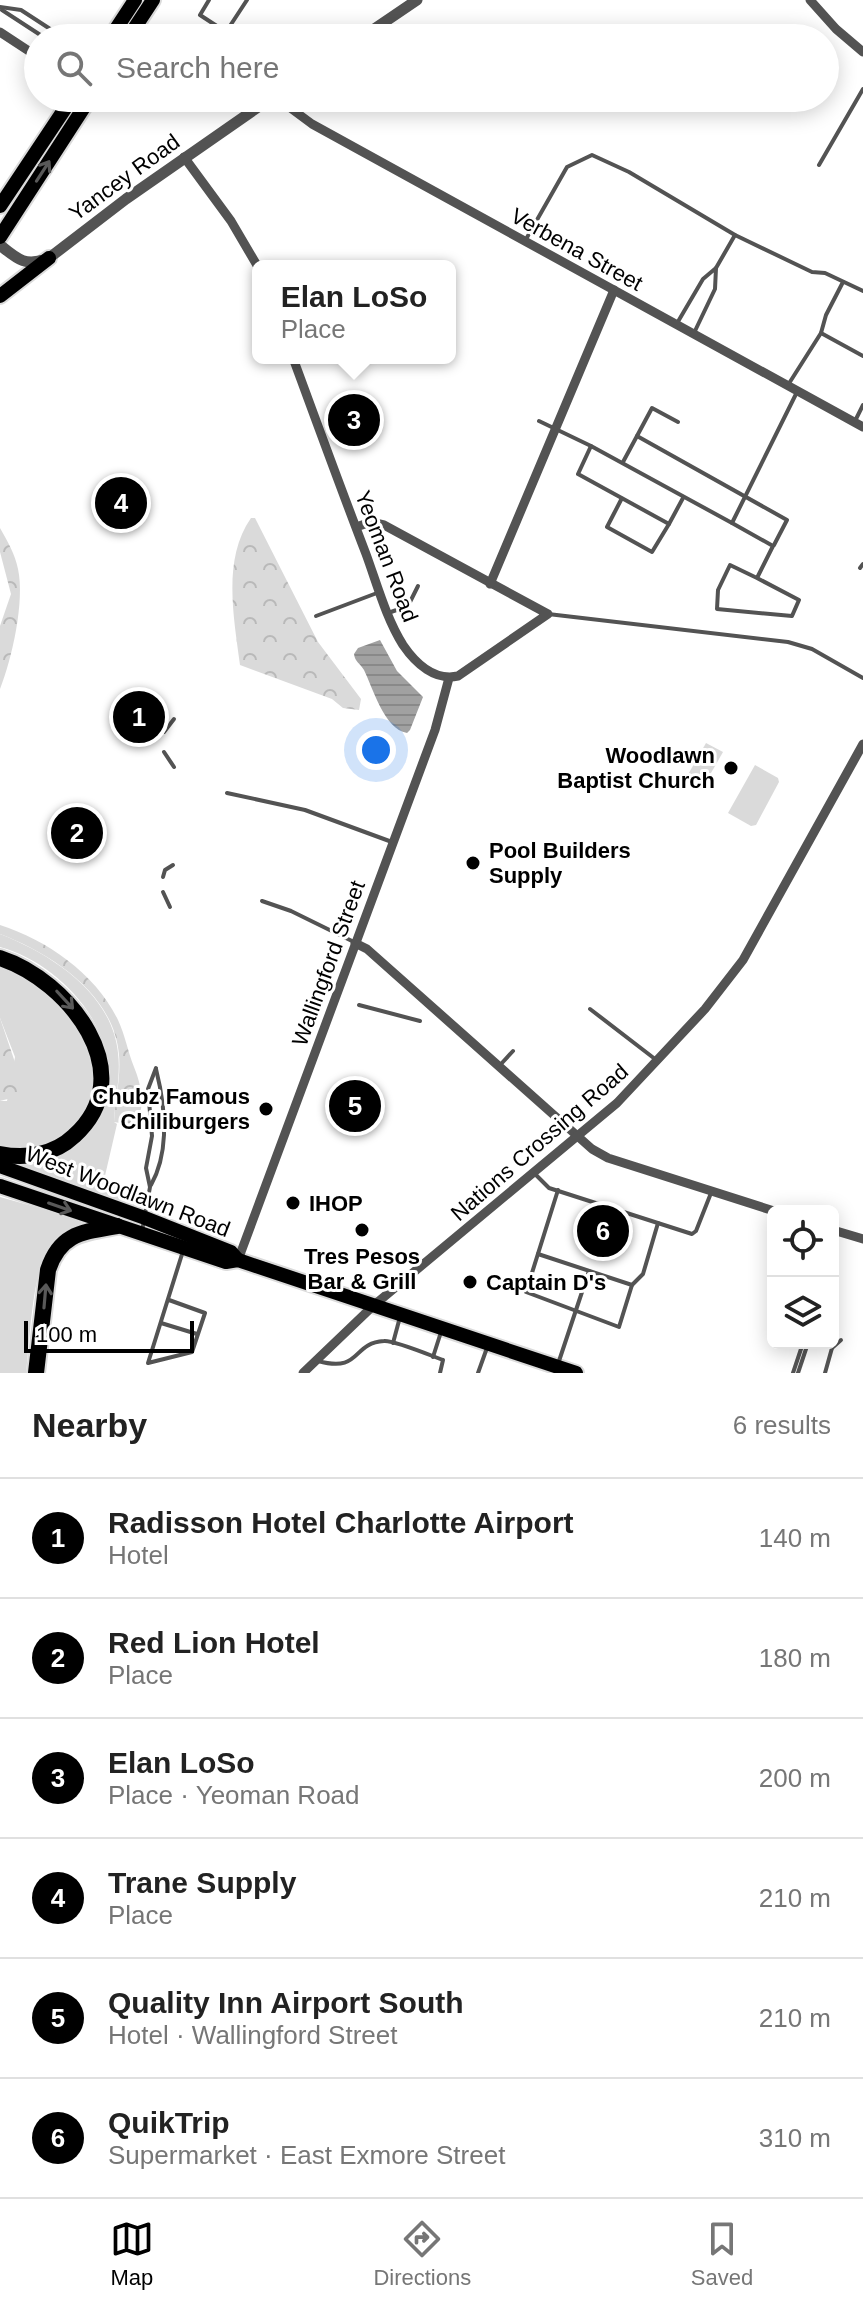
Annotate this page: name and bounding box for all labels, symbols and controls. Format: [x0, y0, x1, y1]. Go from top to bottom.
search box [24, 24, 839, 112]
icon: search [52, 46, 96, 90]
text: Search here [116, 51, 279, 84]
street label: Yancey Road [64, 129, 184, 226]
one-way arrow [34, 161, 51, 183]
street label: Verbena Street [507, 203, 647, 296]
popup [252, 260, 456, 364]
text: Elan LoSo [281, 280, 427, 313]
text: Place [281, 314, 346, 344]
pin: 3 [328, 390, 380, 450]
pin: 4 [95, 473, 147, 533]
street label: Yeoman Road [350, 487, 423, 625]
pin: 1 [113, 687, 165, 747]
your location [356, 730, 396, 770]
place label: Woodlawn Baptist Church [557, 743, 715, 793]
marker: Woodlawn Baptist Church [722, 759, 740, 777]
pin: 2 [51, 803, 103, 863]
place label: Pool Builders Supply [489, 838, 631, 888]
marker: Pool Builders Supply [464, 854, 482, 872]
street label: Wallingford Street [287, 877, 370, 1049]
one-way arrow [55, 990, 74, 1010]
street label: Nations Crossing Road [446, 1059, 633, 1226]
pin: 5 [329, 1076, 381, 1136]
place label: Chubz Famous Chiliburgers [92, 1084, 250, 1134]
marker: Chubz Famous Chiliburgers [257, 1100, 275, 1118]
street label: West Woodlawn Road [22, 1141, 234, 1242]
place label: IHOP [309, 1191, 363, 1216]
marker: IHOP [284, 1194, 302, 1212]
one-way arrow [47, 1200, 72, 1215]
pin: 6 [577, 1201, 629, 1261]
map controls [767, 1205, 839, 1349]
button: locate [767, 1205, 839, 1277]
marker: Tres Pesos Bar & Grill [353, 1221, 371, 1239]
place label: Tres Pesos Bar & Grill [304, 1244, 420, 1294]
place label: Captain D's [486, 1270, 606, 1295]
marker: Captain D's [461, 1273, 479, 1291]
button: layers [767, 1277, 839, 1349]
one-way arrow [38, 1283, 53, 1310]
scale bar [24, 1317, 194, 1353]
text: 100 m [36, 1322, 97, 1347]
text: Nearby [32, 1406, 147, 1444]
text: 6 results [733, 1410, 831, 1440]
text: Radisson Hotel Charlotte Airport [108, 1506, 574, 1539]
text: 1 [51, 1523, 65, 1553]
text: 140 m [759, 1523, 831, 1553]
text: Hotel [108, 1540, 169, 1570]
text: Red Lion Hotel [108, 1626, 320, 1659]
text: 2 [51, 1643, 65, 1673]
text: 180 m [759, 1643, 831, 1673]
text: Place [108, 1660, 173, 1690]
text: Elan LoSo [108, 1746, 255, 1779]
text: 3 [51, 1763, 65, 1793]
text: 200 m [759, 1763, 831, 1793]
text: Place · Yeoman Road [108, 1780, 360, 1810]
text: Trane Supply [108, 1866, 296, 1899]
text: 4 [51, 1883, 65, 1913]
text: 210 m [759, 1883, 831, 1913]
text: Place [108, 1900, 173, 1930]
text: Quality Inn Airport South [108, 1986, 464, 2019]
text: 5 [51, 2003, 65, 2033]
text: 210 m [759, 2003, 831, 2033]
text: Hotel · Wallingford Street [108, 2020, 397, 2050]
text: QuikTrip [108, 2106, 230, 2139]
text: 6 [51, 2123, 65, 2153]
text: 310 m [759, 2123, 831, 2153]
text: Supermarket · East Exmore Street [108, 2140, 505, 2170]
tab: Map [110, 2217, 154, 2291]
tab: Directions [373, 2217, 471, 2291]
tab: Saved [691, 2217, 753, 2291]

